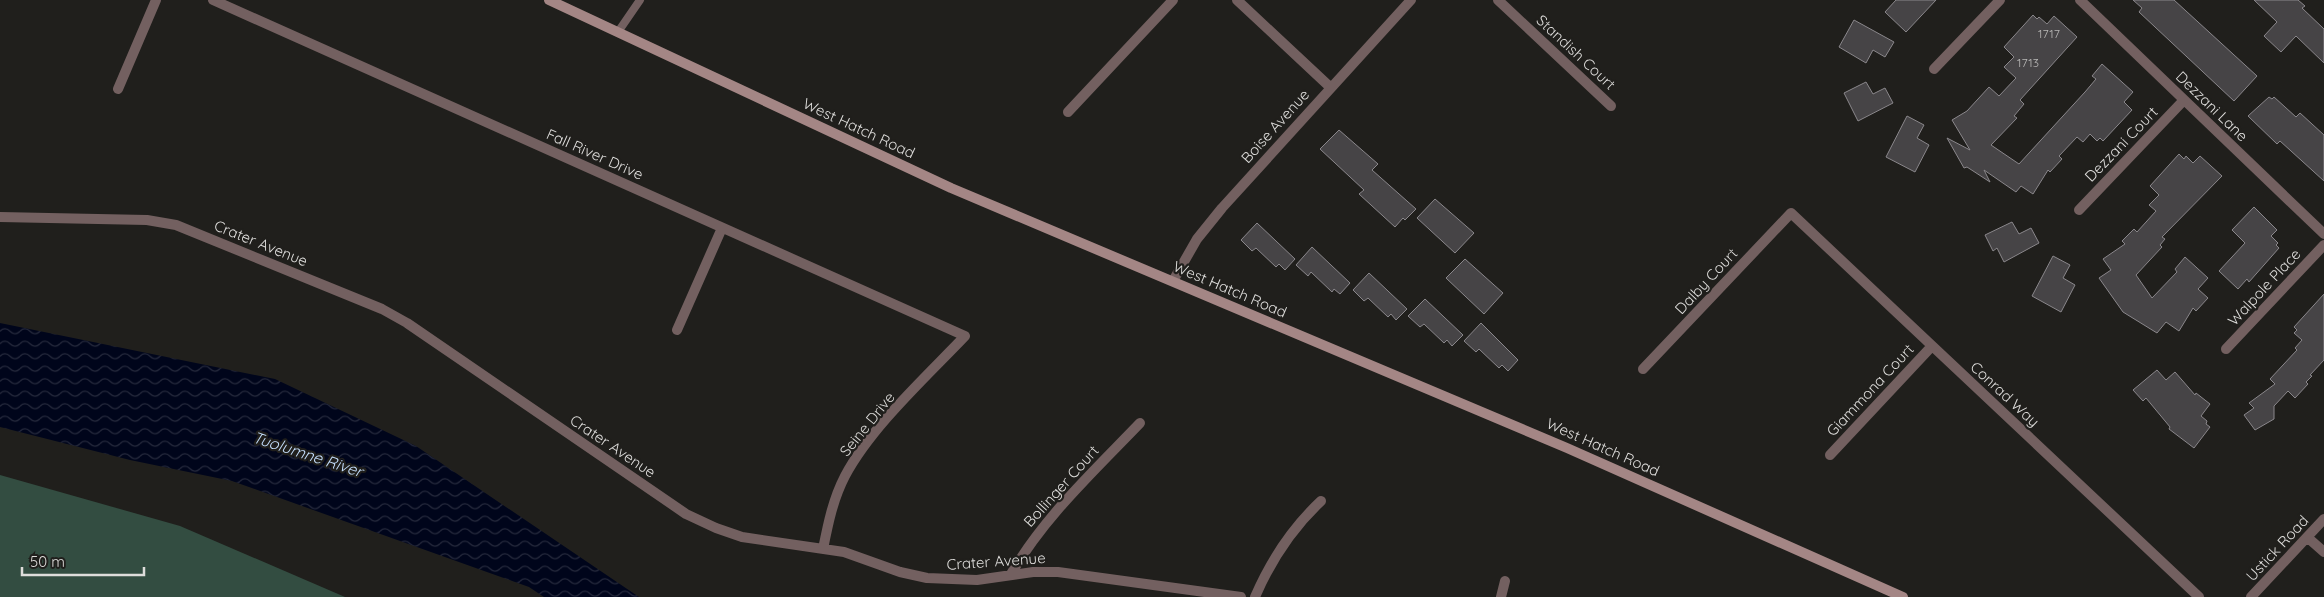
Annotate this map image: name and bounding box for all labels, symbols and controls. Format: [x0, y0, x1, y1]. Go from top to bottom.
street label: Standish Court [1532, 10, 1620, 94]
house number: 1717 [2038, 26, 2060, 41]
house number: 1713 [2017, 55, 2039, 70]
street label: Dezzani Lane [2172, 67, 2252, 145]
street label: Boise Avenue [1237, 85, 1313, 167]
street label: West Hatch Road [800, 94, 918, 162]
street label: Dezzani Court [2080, 102, 2162, 186]
street label: Fall River Drive [544, 124, 646, 184]
street label: Crater Avenue [211, 216, 311, 270]
street label: Dalby Court [1671, 244, 1741, 318]
street label: Walpole Place [2223, 244, 2305, 330]
street label: West Hatch Road [1170, 257, 1290, 321]
street label: Giammona Court [1822, 340, 1918, 440]
street label: Conrad Way [1967, 357, 2043, 431]
street label: Seine Drive [835, 388, 899, 460]
street label: Crater Avenue [567, 410, 659, 482]
street label: West Hatch Road [1544, 414, 1662, 480]
water label: Tuolumne River [251, 427, 367, 482]
street label: Bollinger Court [1019, 441, 1103, 531]
street label: Ustick Road [2242, 511, 2312, 585]
scale bar [22, 544, 145, 576]
street label: Crater Avenue [946, 548, 1046, 574]
text: 50 m [30, 552, 65, 571]

